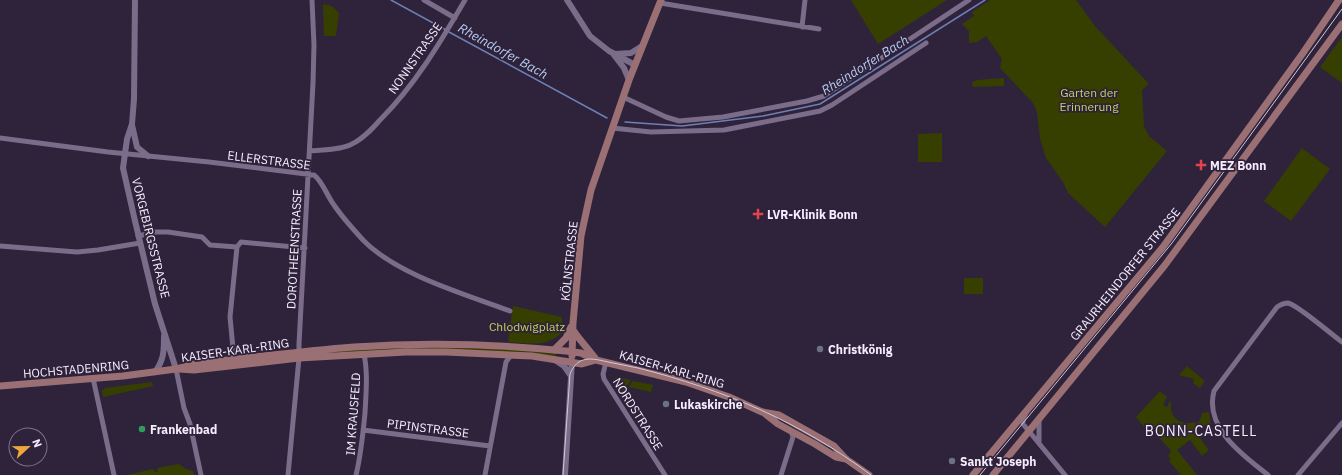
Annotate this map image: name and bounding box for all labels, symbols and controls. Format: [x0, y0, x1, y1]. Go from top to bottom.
street label: NONNSTRASSE [385, 19, 445, 97]
water label: Rheindorfer Bach [455, 19, 551, 83]
water label: Rheindorfer Bach [818, 31, 912, 99]
park label: Garten der Erinnerung [1060, 85, 1119, 114]
street label: ELLERSTRASSE [227, 147, 311, 173]
place label: MEZ Bonn [1210, 158, 1266, 173]
marker: MEZ Bonn [1195, 159, 1207, 171]
street label: VORGEBIRGSSTRASSE [129, 176, 173, 300]
street label: DOROTHEENSTRASSE [283, 189, 305, 309]
street label: GRAURHEINDORFER STRASSE [1067, 205, 1183, 343]
place label: LVR-Klinik Bonn [767, 207, 858, 222]
marker: LVR-Klinik Bonn [752, 208, 764, 220]
street label: KÖLNSTRASSE [557, 220, 581, 302]
park label: Chlodwigplatz [489, 319, 566, 334]
street label: KAISER-KARL-RING [180, 335, 290, 365]
place label: Christkönig [828, 342, 893, 357]
marker: Christkönig [815, 344, 825, 354]
street label: KAISER-KARL-RING [618, 347, 726, 391]
street label: HOCHSTADENRING [22, 357, 130, 381]
street label: IM KRAUSFELD [343, 372, 363, 456]
street label: NORDSTRASSE [610, 375, 666, 453]
place label: Lukaskirche [674, 397, 743, 412]
marker: Lukaskirche [661, 399, 671, 409]
street label: PIPINSTRASSE [386, 416, 470, 440]
place label: Frankenbad [150, 422, 217, 437]
district label: BONN-CASTELL [1145, 422, 1257, 440]
marker: Frankenbad [137, 424, 147, 434]
north arrow [8, 427, 48, 467]
text: N [29, 437, 45, 450]
place label: Sankt Joseph [960, 454, 1036, 469]
marker: Sankt Joseph [947, 456, 957, 466]

